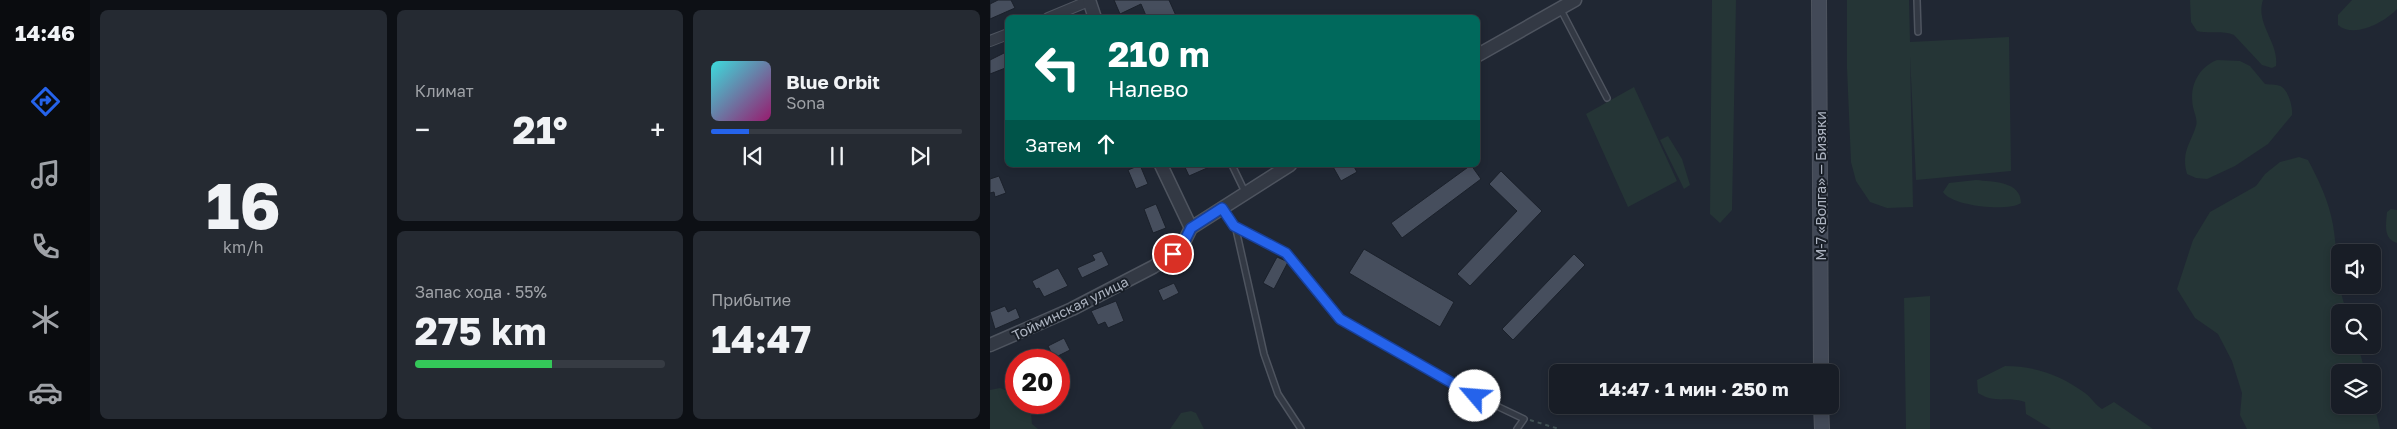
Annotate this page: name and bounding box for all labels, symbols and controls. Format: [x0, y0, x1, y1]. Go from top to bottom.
text: 14:46 [15, 19, 75, 46]
text: 210 m [1108, 33, 1210, 75]
icon: left [1025, 35, 1090, 100]
text: Blue Orbit [786, 70, 880, 93]
text: Налево [1108, 75, 1188, 102]
text: Климат [415, 81, 474, 101]
icon: directions [28, 84, 63, 119]
text: Sona [786, 93, 825, 113]
text: 21° [512, 107, 567, 152]
street label: М-7 «Волга» — Бизяки [1812, 111, 1829, 261]
text: − [415, 113, 430, 146]
text: + [650, 113, 665, 146]
icon: ahead [1092, 130, 1120, 158]
text: Затем [1025, 133, 1082, 156]
icon: previous [739, 142, 767, 170]
icon: pause [823, 142, 851, 170]
icon: next [906, 142, 934, 170]
icon: music [28, 157, 63, 192]
text: 16 [206, 165, 281, 243]
icon: phone [28, 229, 63, 264]
pin [1152, 233, 1194, 275]
text: km/h [223, 237, 264, 257]
icon: arrive [1159, 240, 1187, 268]
map controls [2331, 244, 2381, 414]
button: sound [2331, 244, 2381, 294]
street label: Тойминская улица [1009, 272, 1131, 344]
text: Запас хода · 55% [415, 282, 547, 302]
text: Прибытие [711, 290, 791, 310]
icon: climate [28, 302, 63, 337]
button: search [2331, 304, 2381, 354]
text: 275 km [415, 308, 547, 353]
text: 14:47 [711, 316, 811, 361]
speed limit sign: 20 [1005, 349, 1070, 414]
button: layers [2331, 364, 2381, 414]
position arrow [1448, 369, 1500, 421]
icon: car [28, 375, 63, 410]
text: 14:47 · 1 мин · 250 m [1599, 377, 1789, 400]

